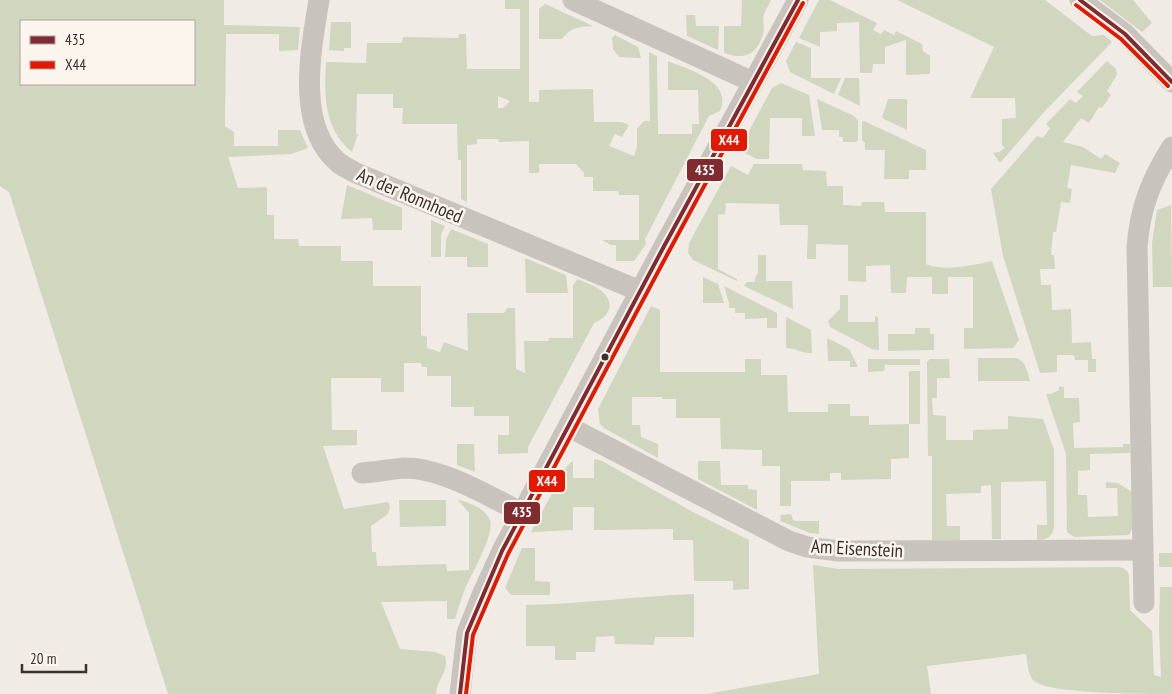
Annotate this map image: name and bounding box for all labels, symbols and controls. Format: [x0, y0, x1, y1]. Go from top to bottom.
legend [20, 20, 195, 85]
text: 435 [65, 30, 85, 49]
text: X44 [65, 55, 86, 74]
line badge: X44 [710, 128, 748, 152]
text: X44 [719, 131, 740, 149]
line badge: 435 [686, 158, 724, 182]
text: 435 [695, 161, 715, 179]
street label: An der Ronnhoed [353, 162, 467, 228]
unlabelled marker [600, 352, 610, 362]
line badge: X44 [528, 469, 566, 493]
text: X44 [537, 472, 558, 490]
line badge: 435 [503, 501, 541, 525]
text: 435 [512, 503, 532, 521]
street label: Am Eisenstein [810, 534, 904, 562]
scale bar [22, 642, 86, 674]
text: 20 m [30, 649, 56, 668]

